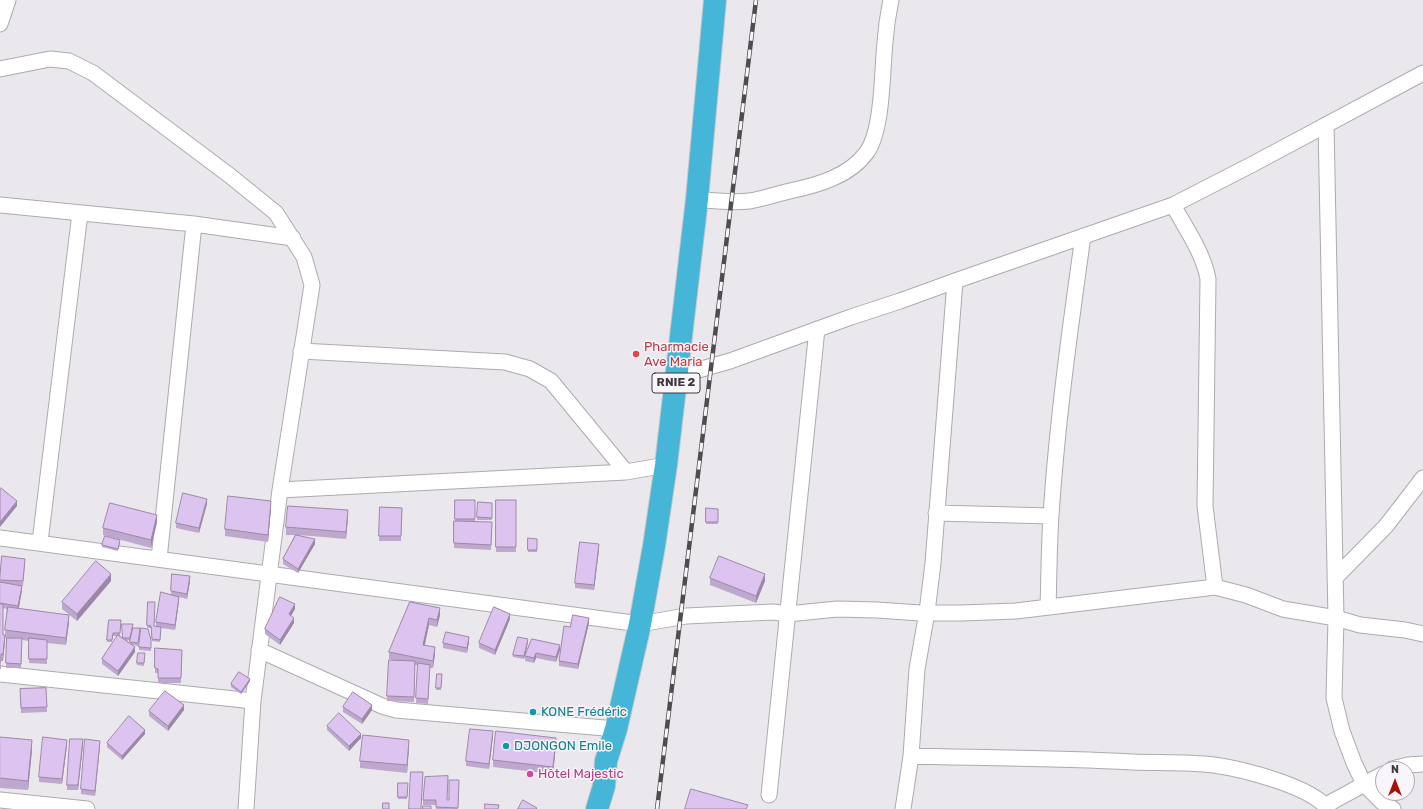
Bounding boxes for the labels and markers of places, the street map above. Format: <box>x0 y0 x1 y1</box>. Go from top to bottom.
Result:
place label: Pharmacie Ave Maria <box>644 339 709 370</box>
marker: Pharmacie Ave Maria <box>631 349 641 359</box>
place label: KONE Frédéric <box>541 704 627 720</box>
marker: KONE Frédéric <box>528 707 538 717</box>
place label: DJONGON Emile <box>514 738 612 754</box>
marker: DJONGON Emile <box>501 741 511 751</box>
place label: Hôtel Majestic <box>538 766 624 782</box>
marker: Hôtel Majestic <box>525 769 535 779</box>

